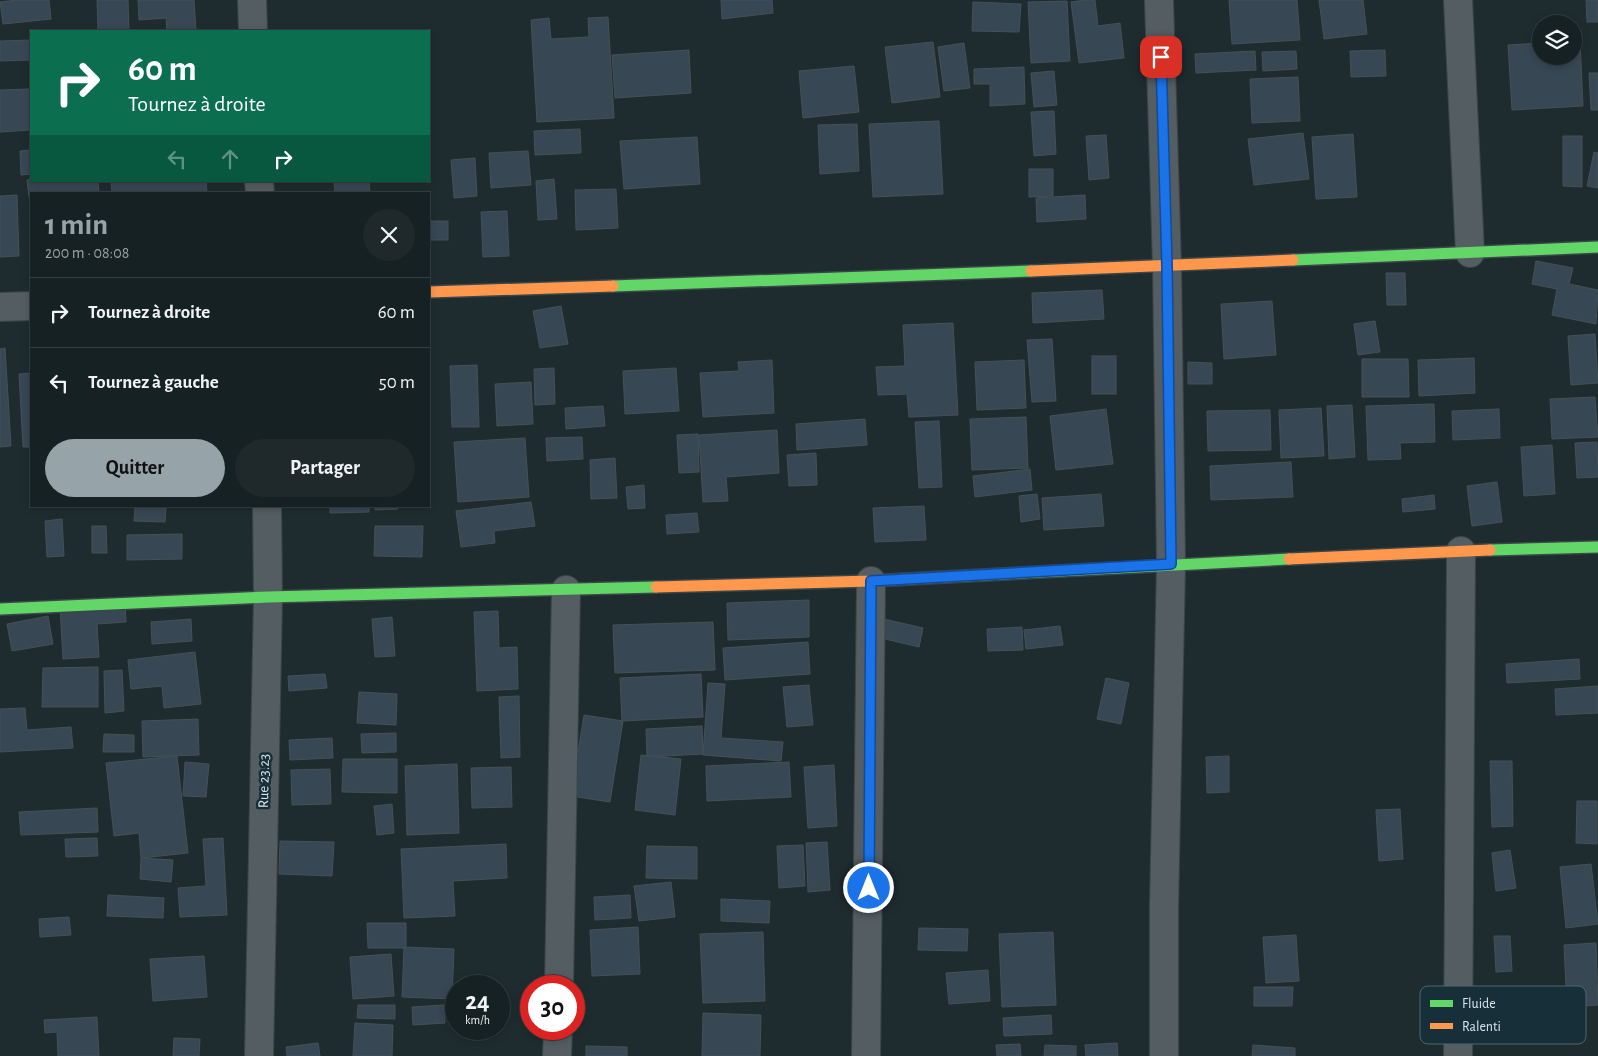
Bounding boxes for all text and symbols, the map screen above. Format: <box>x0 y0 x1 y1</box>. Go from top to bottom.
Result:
map controls <box>1532 15 1582 65</box>
button: layers <box>1532 15 1582 65</box>
pin <box>1140 36 1182 78</box>
icon: arrive <box>1147 43 1175 71</box>
icon: right <box>45 50 110 115</box>
text: 60 m <box>128 52 197 87</box>
text: Tournez à droite <box>128 93 266 115</box>
icon: left <box>163 145 191 173</box>
icon: ahead <box>216 145 244 173</box>
icon: right <box>269 145 297 173</box>
button: close <box>363 209 415 261</box>
text: 1 min <box>45 210 108 240</box>
text: 200 m · 08:08 <box>45 245 129 261</box>
icon: right <box>45 299 73 327</box>
text: Tournez à droite <box>88 303 210 322</box>
text: 60 m <box>378 303 415 322</box>
icon: left <box>45 369 73 397</box>
text: Tournez à gauche <box>88 373 219 392</box>
text: 50 m <box>379 373 415 392</box>
button: Quitter <box>45 439 225 497</box>
button: Partager <box>235 439 415 497</box>
street label: Rue 23.23 <box>256 754 272 808</box>
position arrow <box>842 861 894 913</box>
speed limit sign: 30 <box>520 975 585 1040</box>
legend <box>1420 986 1586 1044</box>
text: 24 <box>465 989 490 1014</box>
text: Fluide <box>1462 997 1496 1011</box>
text: km/h <box>465 1014 490 1026</box>
text: Ralenti <box>1462 1020 1501 1034</box>

